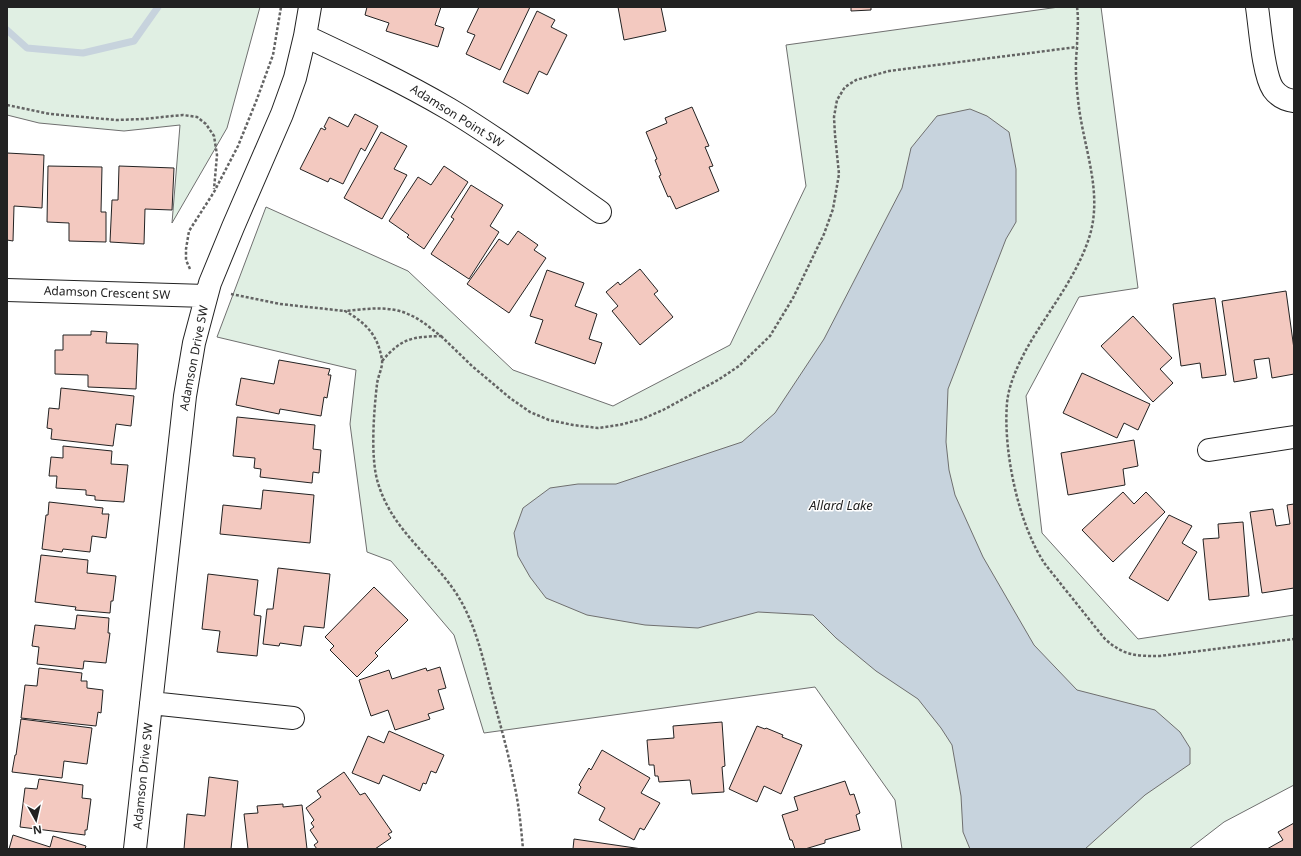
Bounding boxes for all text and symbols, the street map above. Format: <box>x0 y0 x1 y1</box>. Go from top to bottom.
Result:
street label: Adamson Point SW <box>407 80 507 151</box>
street label: Adamson Crescent SW <box>44 282 171 303</box>
street label: Adamson Drive SW <box>175 304 212 412</box>
water label: Allard Lake <box>808 496 873 514</box>
street label: Adamson Drive SW <box>128 722 157 830</box>
north arrow <box>16 800 56 840</box>
text: N <box>32 822 43 838</box>

